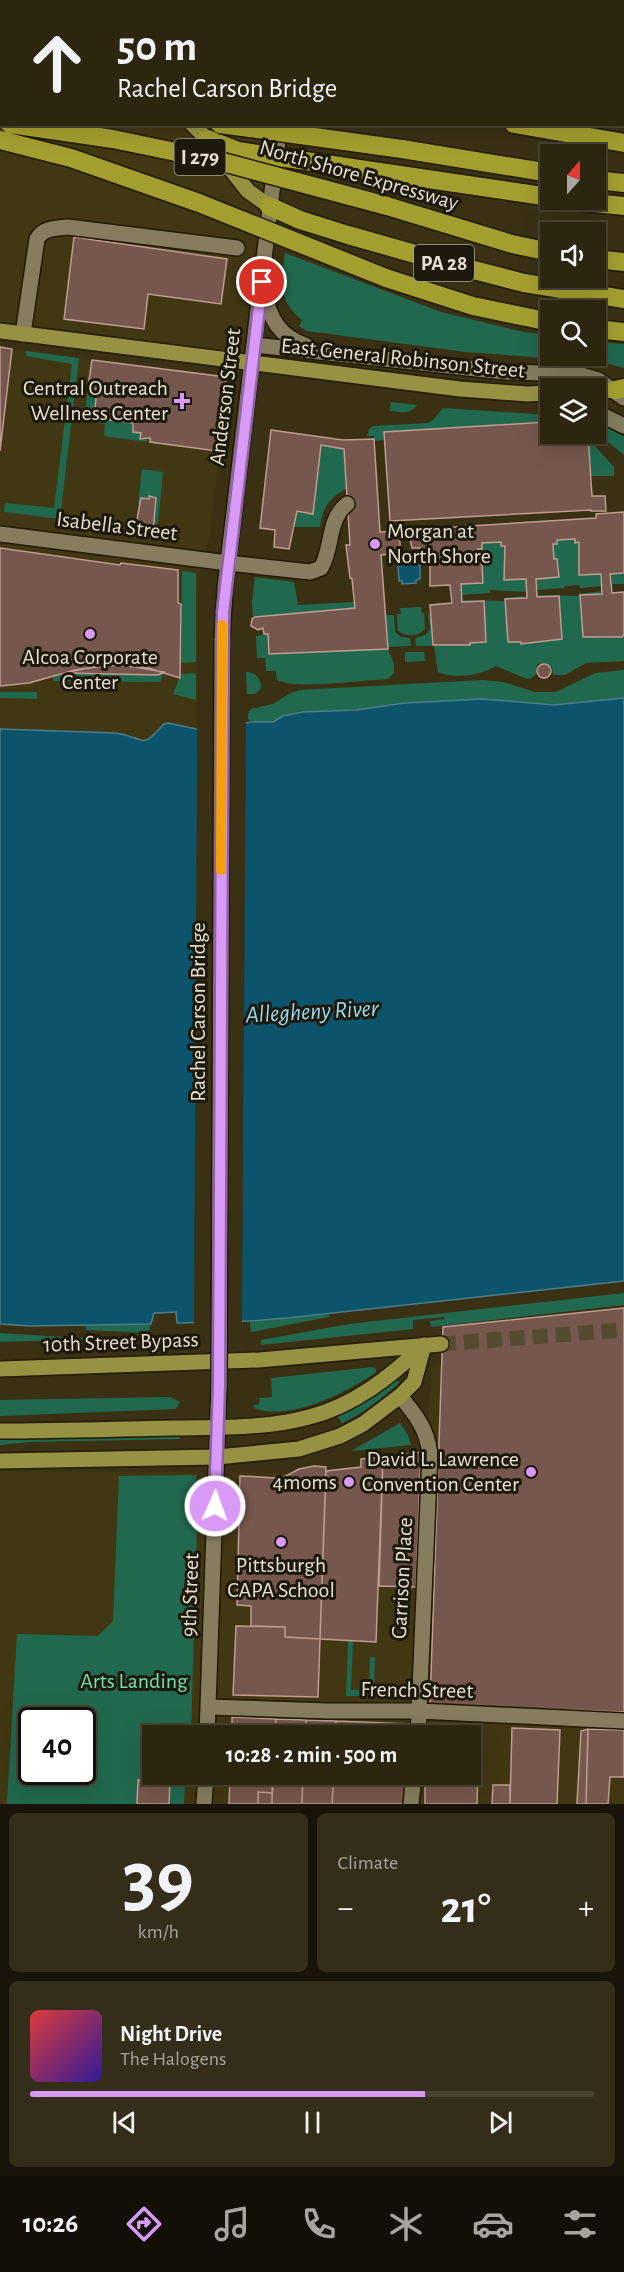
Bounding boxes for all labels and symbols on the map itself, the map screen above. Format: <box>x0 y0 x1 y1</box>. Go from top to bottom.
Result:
street label: North Shore Expressway <box>257 136 462 214</box>
road number: I 279 <box>174 139 226 175</box>
north arrow <box>540 144 606 210</box>
road number: PA 28 <box>414 245 474 281</box>
pin <box>236 256 287 307</box>
street label: Anderson Street <box>206 327 244 467</box>
street label: East General Robinson Street <box>280 334 526 382</box>
place label: Central Outreach Wellness Center <box>23 377 168 424</box>
marker: Central Outreach Wellness Center <box>173 392 191 410</box>
street label: Isabella Street <box>55 508 179 544</box>
place label: Morgan at North Shore <box>387 520 491 567</box>
marker: Morgan at North Shore <box>368 537 382 551</box>
marker: Alcoa Corporate Center <box>83 627 97 641</box>
place label: Alcoa Corporate Center <box>22 646 158 693</box>
street label: Rachel Carson Bridge <box>187 922 209 1102</box>
water label: Allegheny River <box>244 996 380 1028</box>
street label: 10th Street Bypass <box>43 1328 199 1356</box>
place label: David L. Lawrence Convention Center <box>362 1448 519 1495</box>
marker: David L. Lawrence Convention Center <box>524 1465 538 1479</box>
place label: 4moms <box>272 1471 337 1493</box>
position arrow <box>183 1474 247 1538</box>
marker: 4moms <box>342 1475 356 1489</box>
street label: Garrison Place <box>388 1517 416 1639</box>
marker: Pittsburgh CAPA School <box>274 1535 288 1549</box>
street label: 9th Street <box>178 1553 202 1637</box>
place label: Pittsburgh CAPA School <box>227 1554 335 1601</box>
park label: Arts Landing <box>80 1670 188 1692</box>
street label: French Street <box>360 1678 474 1702</box>
speed limit sign: 40 <box>18 1707 96 1785</box>

